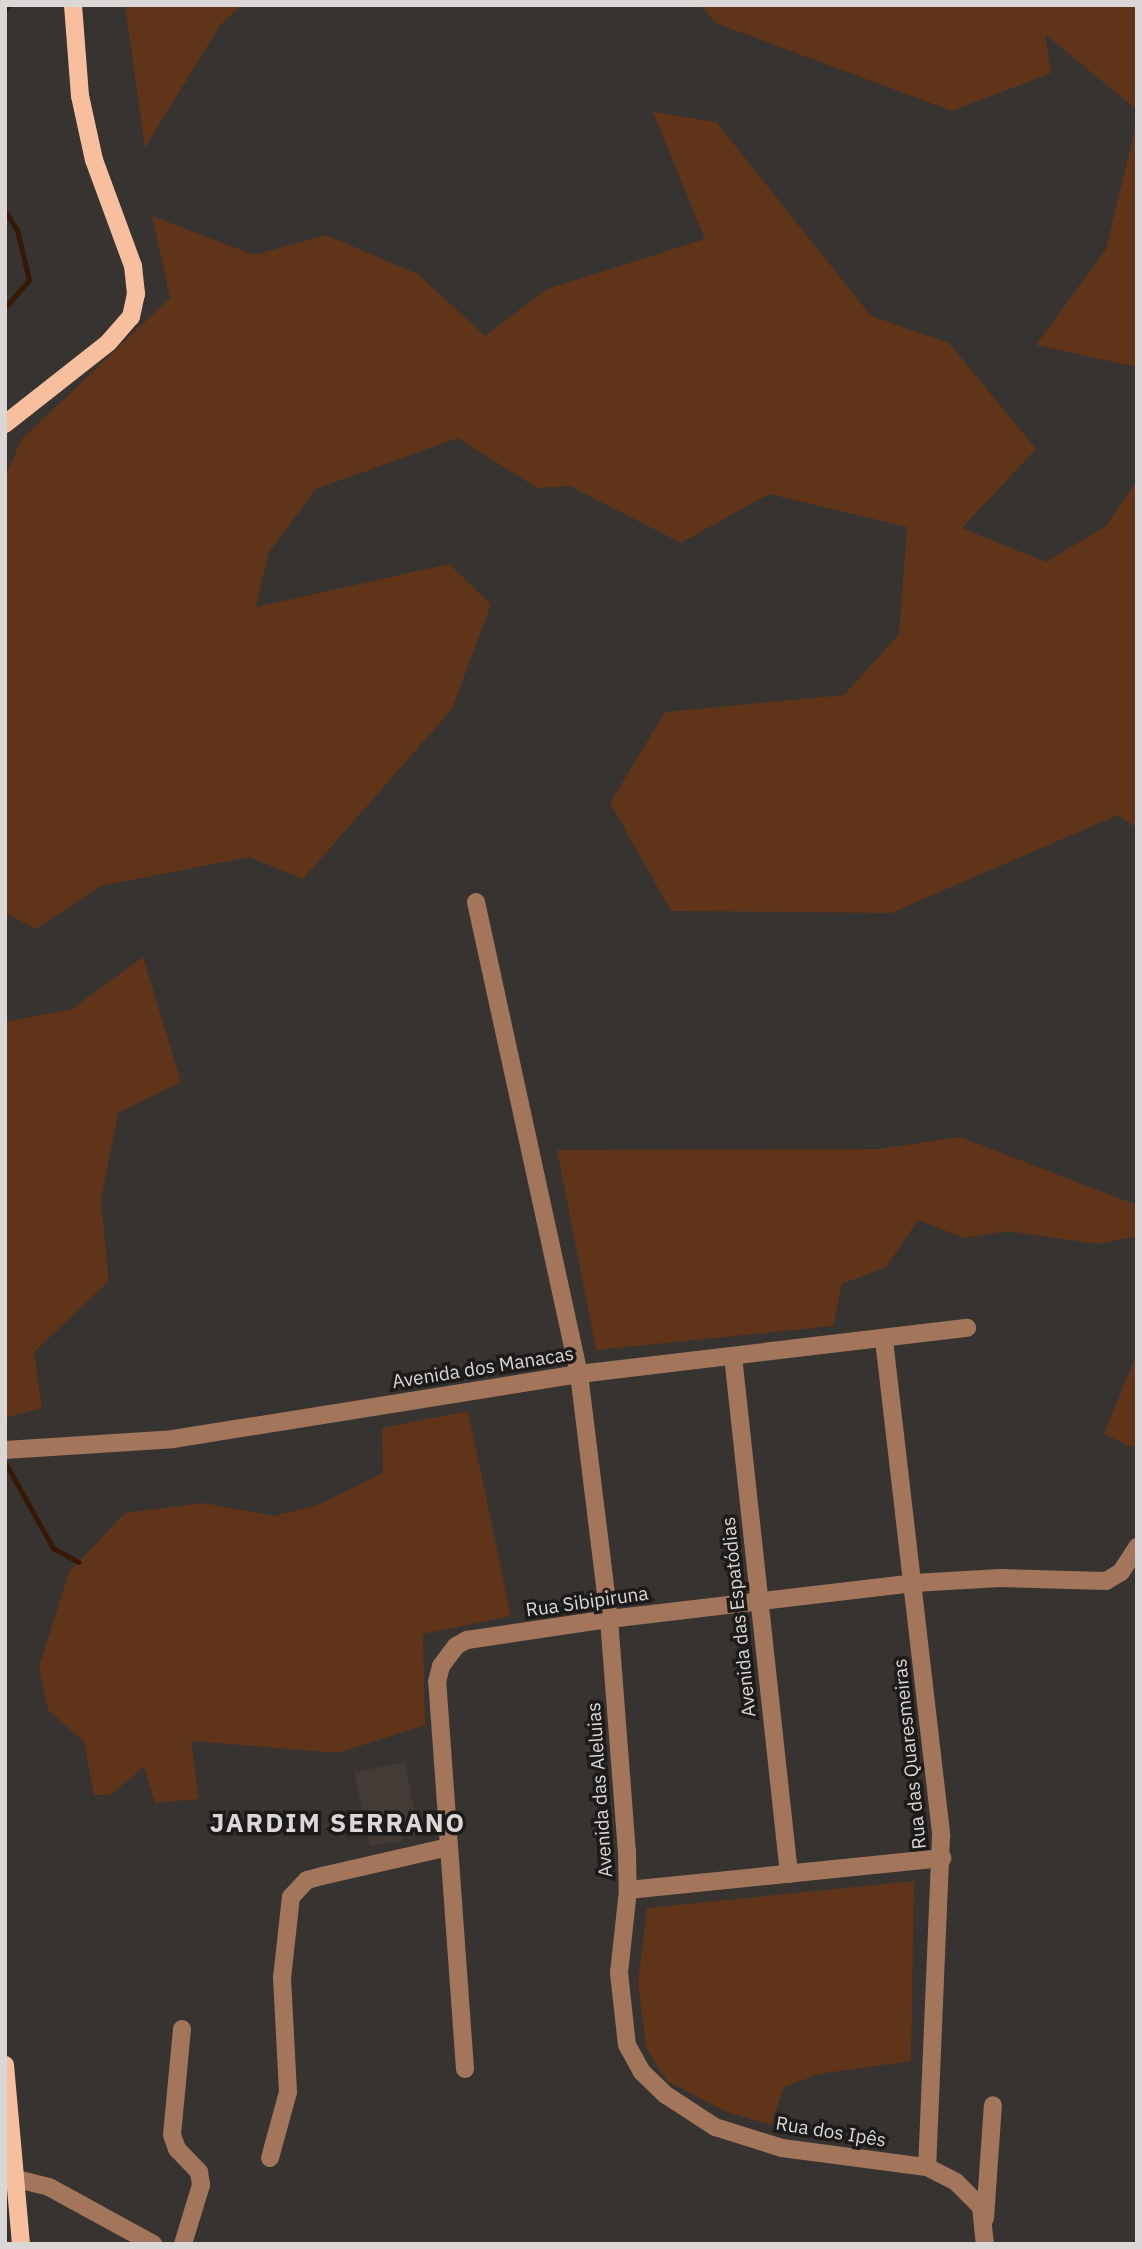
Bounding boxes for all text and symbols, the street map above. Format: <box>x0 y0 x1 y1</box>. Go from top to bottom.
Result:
street label: Avenida dos Manacas <box>391 1342 575 1394</box>
street label: Avenida das Espatódias <box>717 1516 761 1718</box>
street label: Rua Sibipiruna <box>524 1582 650 1622</box>
street label: Rua das Quaresmeiras <box>889 1658 931 1850</box>
street label: Avenida das Aleluias <box>583 1702 617 1878</box>
district label: JARDIM SERRANO <box>212 1807 464 1839</box>
street label: Rua dos Ipês <box>774 2112 888 2152</box>

